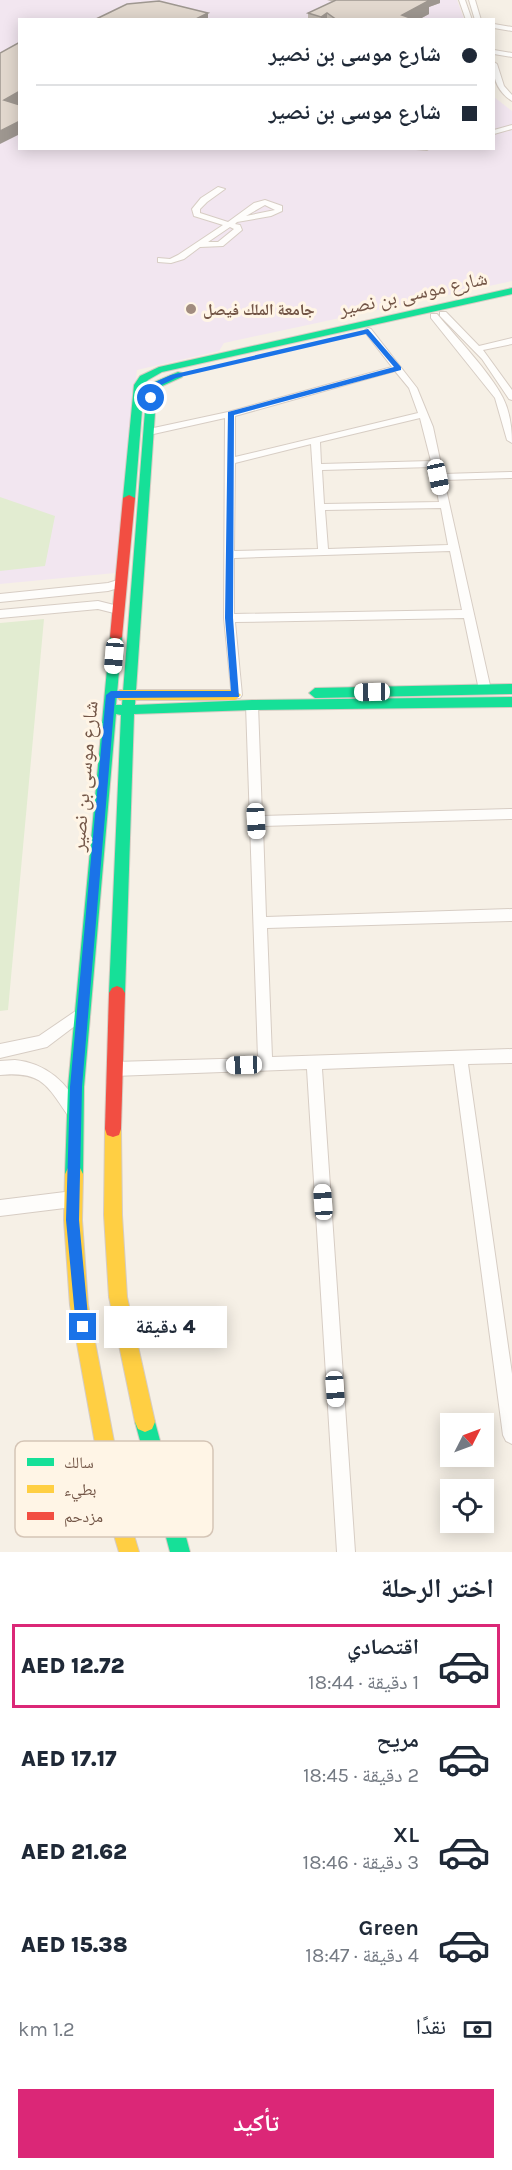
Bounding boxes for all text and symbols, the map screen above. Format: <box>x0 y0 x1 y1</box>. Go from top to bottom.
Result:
text: شارع موسى بن نصير <box>269 41 441 67</box>
text: شارع موسى بن نصير <box>269 99 441 125</box>
street label: شارع موسى بن نصير <box>336 267 490 322</box>
place label: جامعة الملك فيصل <box>203 300 315 319</box>
marker: جامعة الملك فيصل <box>184 302 198 316</box>
route start <box>137 384 164 411</box>
car <box>425 458 451 496</box>
car <box>103 637 125 675</box>
car <box>354 683 390 701</box>
street label: شارع موسى بن نصير <box>66 700 104 853</box>
car <box>246 803 266 839</box>
car <box>226 1055 262 1075</box>
car <box>313 1183 333 1221</box>
callout: 4 دقيقة <box>104 1306 227 1348</box>
route end <box>69 1313 96 1340</box>
text: 4 دقيقة <box>135 1315 196 1338</box>
car <box>325 1370 345 1408</box>
north arrow <box>440 1413 494 1467</box>
map controls <box>440 1413 494 1533</box>
legend <box>15 1441 213 1537</box>
text: سالك <box>64 1453 94 1472</box>
button: locate <box>440 1479 494 1533</box>
text: بطيء <box>64 1480 96 1502</box>
text: مزدحم <box>64 1507 103 1527</box>
text: اختر الرحلة <box>381 1572 494 1604</box>
text: اقتصادي <box>347 1634 419 1660</box>
icon: car <box>437 1639 491 1693</box>
text: AED 12.72 <box>21 1653 124 1679</box>
text: 1 دقيقة · 18:44 <box>308 1671 419 1694</box>
text: مريح <box>376 1727 419 1753</box>
icon: car <box>437 1732 491 1786</box>
text: AED 17.17 <box>21 1746 117 1772</box>
text: 2 دقيقة · 18:45 <box>303 1764 419 1787</box>
text: XL <box>393 1822 419 1848</box>
icon: car <box>437 1825 491 1879</box>
text: AED 21.62 <box>21 1839 127 1865</box>
text: 3 دقيقة · 18:46 <box>303 1851 419 1874</box>
text: Green <box>358 1915 419 1941</box>
icon: car <box>437 1918 491 1972</box>
text: AED 15.38 <box>21 1932 128 1958</box>
text: 4 دقيقة · 18:47 <box>305 1944 419 1967</box>
icon: cash <box>461 2013 494 2046</box>
text: نقدًا <box>416 2014 446 2040</box>
text: 1.2 km <box>18 2018 75 2041</box>
button: تأكيد <box>18 2089 494 2158</box>

